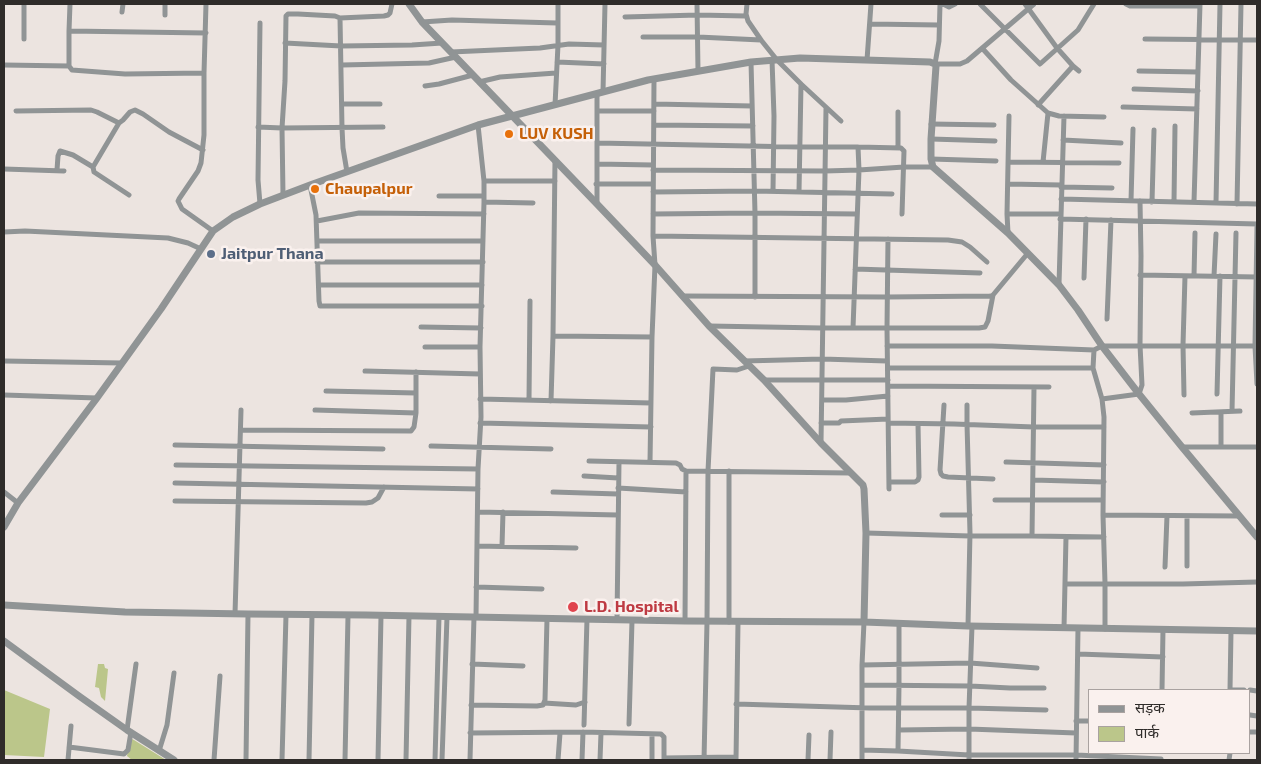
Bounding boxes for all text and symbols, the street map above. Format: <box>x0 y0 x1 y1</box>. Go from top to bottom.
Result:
place label: LUV KUSH <box>519 124 594 144</box>
marker: LUV KUSH <box>503 128 515 140</box>
place label: Chaupalpur <box>325 179 413 199</box>
marker: Chaupalpur <box>309 183 321 195</box>
place label: Jaitpur Thana <box>221 244 324 264</box>
marker: Jaitpur Thana <box>205 248 217 260</box>
place label: L.D. Hospital <box>584 597 679 617</box>
marker: L.D. Hospital <box>566 600 580 614</box>
legend <box>1088 689 1251 754</box>
text: सड़क <box>1135 698 1165 716</box>
text: पार्क <box>1135 723 1159 741</box>

